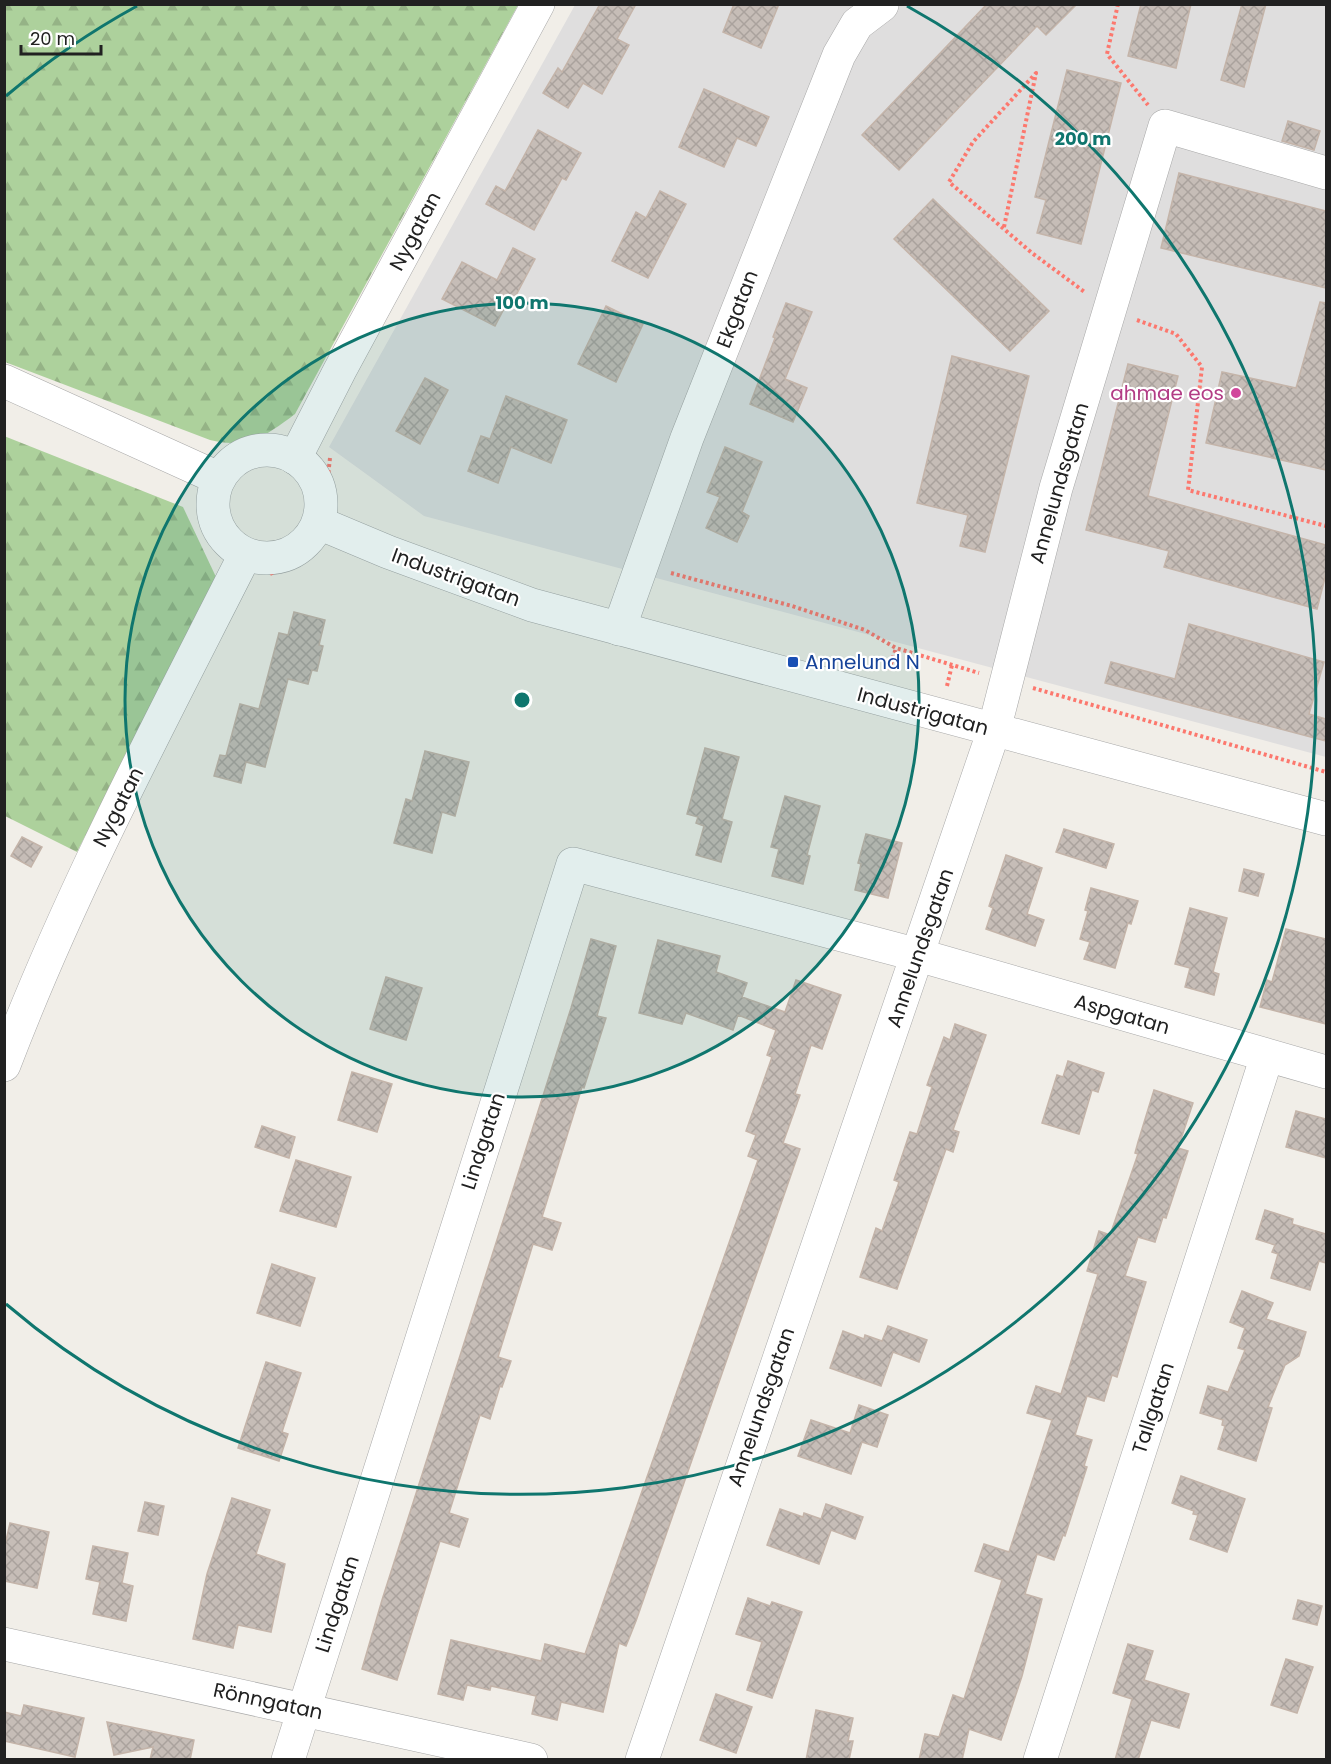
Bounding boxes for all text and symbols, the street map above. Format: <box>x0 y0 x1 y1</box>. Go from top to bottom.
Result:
scale bar <box>21 18 100 56</box>
text: 20 m <box>30 26 75 51</box>
text: 200 m <box>1055 126 1111 151</box>
street label: Nygatan <box>382 186 448 276</box>
street label: Ekgatan <box>709 266 765 352</box>
text: 100 m <box>495 290 549 315</box>
place label: ahmae eos <box>1110 379 1224 407</box>
marker: ahmae eos <box>1229 386 1243 400</box>
street label: Annelundsgatan <box>1023 399 1095 567</box>
street label: Industrigatan <box>388 541 524 613</box>
place label: Annelund N <box>805 648 920 676</box>
marker: Annelund N <box>786 655 800 669</box>
street label: Industrigatan <box>854 680 992 742</box>
centre of rings <box>512 690 532 710</box>
street label: Nygatan <box>86 762 150 852</box>
street label: Annelundsgatan <box>880 865 960 1031</box>
street label: Aspgatan <box>1071 987 1173 1041</box>
street label: Lindgatan <box>454 1089 512 1193</box>
street label: Annelundsgatan <box>721 1324 801 1490</box>
street label: Tallgatan <box>1125 1359 1181 1457</box>
street label: Lindgatan <box>308 1552 366 1656</box>
street label: Rönngatan <box>211 1676 325 1726</box>

